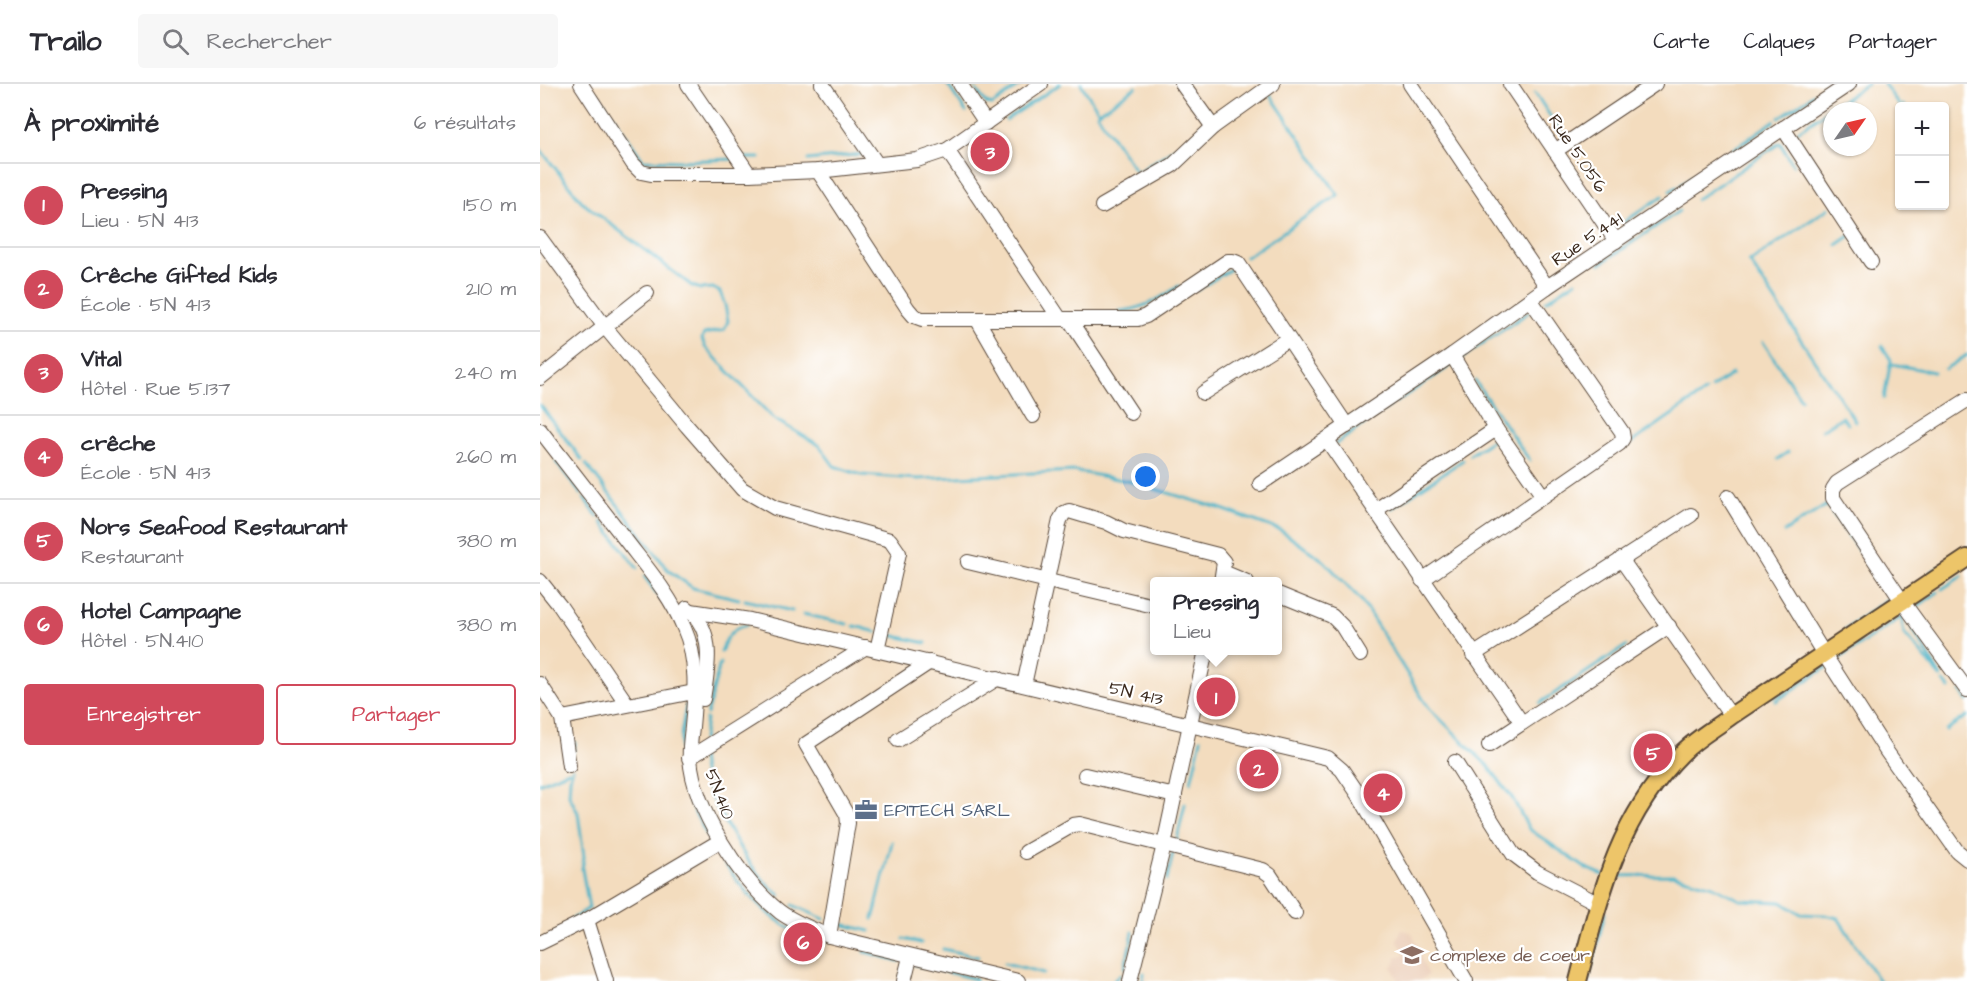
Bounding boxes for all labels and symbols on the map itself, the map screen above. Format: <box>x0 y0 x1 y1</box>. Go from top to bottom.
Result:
north arrow <box>1823 102 1877 156</box>
street label: Rue 5.056 <box>1542 109 1613 197</box>
pin: 3 <box>970 130 1010 174</box>
street label: Rue 5.441 <box>1547 206 1628 272</box>
your location <box>1131 462 1160 491</box>
pin: 1 <box>1196 674 1236 720</box>
street label: 5N 413 <box>1106 675 1165 712</box>
pin: 5 <box>1634 730 1672 776</box>
pin: 2 <box>1240 746 1278 792</box>
street label: 5N.410 <box>698 765 741 823</box>
pin: 4 <box>1364 770 1402 816</box>
office icon: EPITECH SARL <box>853 797 879 823</box>
place label: EPITECH SARL <box>884 798 1011 823</box>
pin: 6 <box>784 920 822 964</box>
school or university icon: complexe de coeur <box>1399 942 1425 968</box>
place label: complexe de coeur <box>1430 943 1590 968</box>

